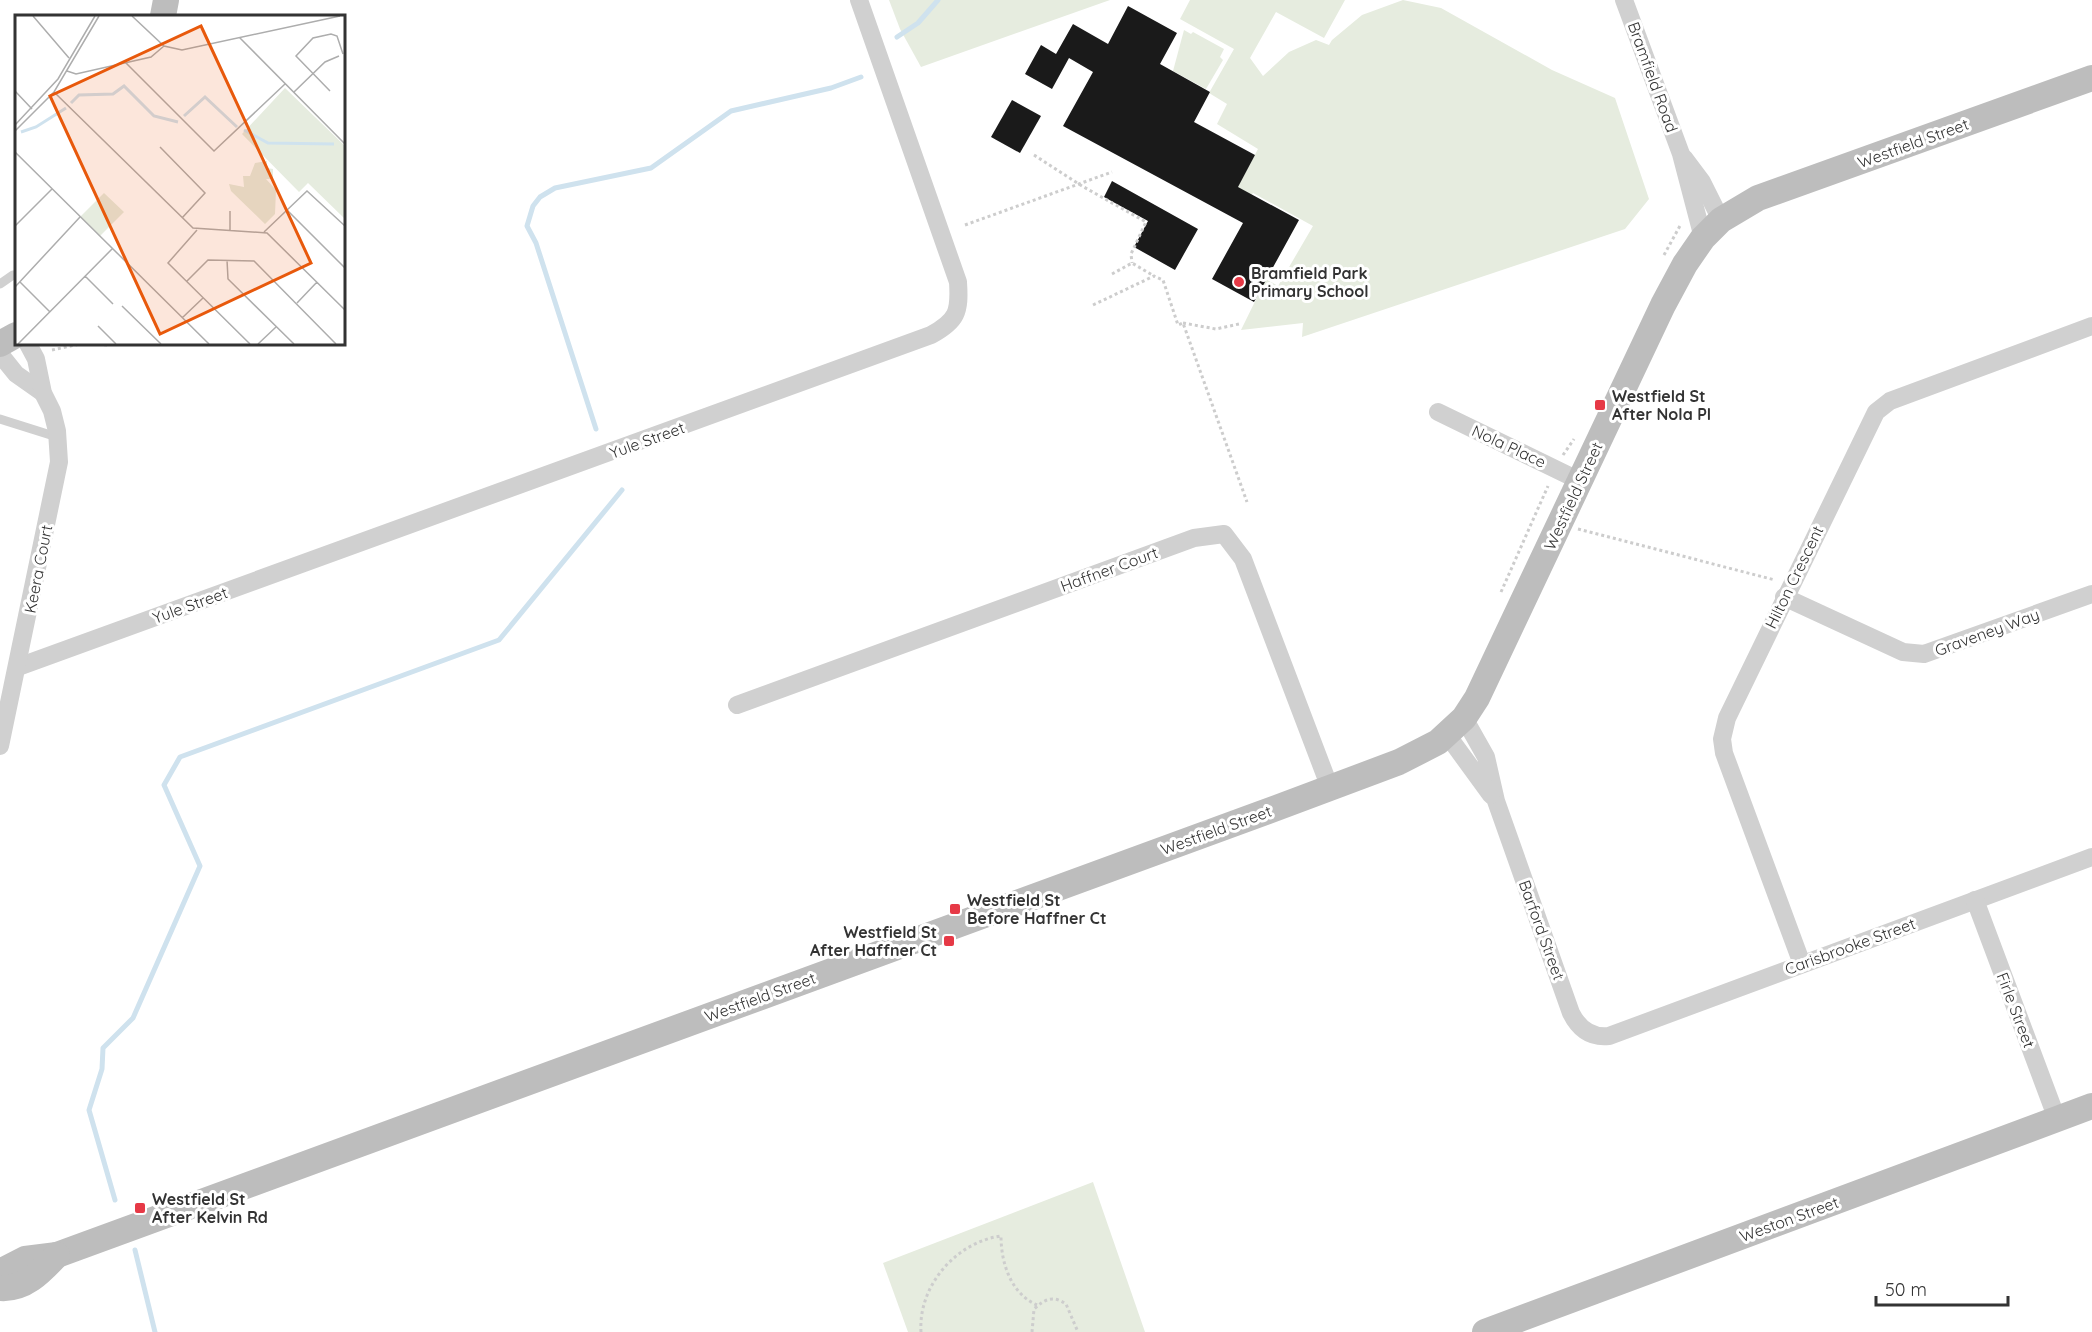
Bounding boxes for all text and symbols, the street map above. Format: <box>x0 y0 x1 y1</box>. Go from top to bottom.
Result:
inset map <box>15 15 345 345</box>
street label: Bramfield Road <box>1624 19 1682 135</box>
street label: Westfield Street <box>1855 114 1971 172</box>
place label: Bramfield Park Primary School <box>1251 263 1369 301</box>
marker: Bramfield Park Primary School <box>1232 275 1246 289</box>
place label: Westfield St After Nola Pl <box>1612 386 1711 424</box>
marker: Westfield St After Nola Pl <box>1593 398 1607 412</box>
street label: Yule Street <box>607 417 687 463</box>
street label: Nola Place <box>1469 420 1549 472</box>
street label: Westfield Street <box>1539 439 1607 553</box>
street label: Hilton Crescent <box>1760 522 1828 632</box>
street label: Keera Court <box>20 523 56 615</box>
street label: Haffner Court <box>1057 542 1161 596</box>
street label: Yule Street <box>150 582 230 628</box>
street label: Graveney Way <box>1932 604 2042 660</box>
street label: Westfield Street <box>1158 801 1274 859</box>
street label: Barford Street <box>1515 877 1569 983</box>
place label: Westfield St Before Haffner Ct <box>967 890 1106 928</box>
marker: Westfield St Before Haffner Ct <box>948 902 962 916</box>
street label: Carisbrooke Street <box>1782 913 1918 979</box>
place label: Westfield St After Haffner Ct <box>810 922 937 960</box>
marker: Westfield St After Haffner Ct <box>942 934 956 948</box>
street label: Westfield Street <box>702 968 818 1026</box>
street label: Firle Street <box>1992 969 2040 1051</box>
place label: Westfield St After Kelvin Rd <box>152 1189 268 1227</box>
street label: Weston Street <box>1737 1192 1841 1246</box>
marker: Westfield St After Kelvin Rd <box>133 1201 147 1215</box>
scale bar <box>1876 1269 2008 1307</box>
text: 50 m <box>1885 1278 1927 1301</box>

